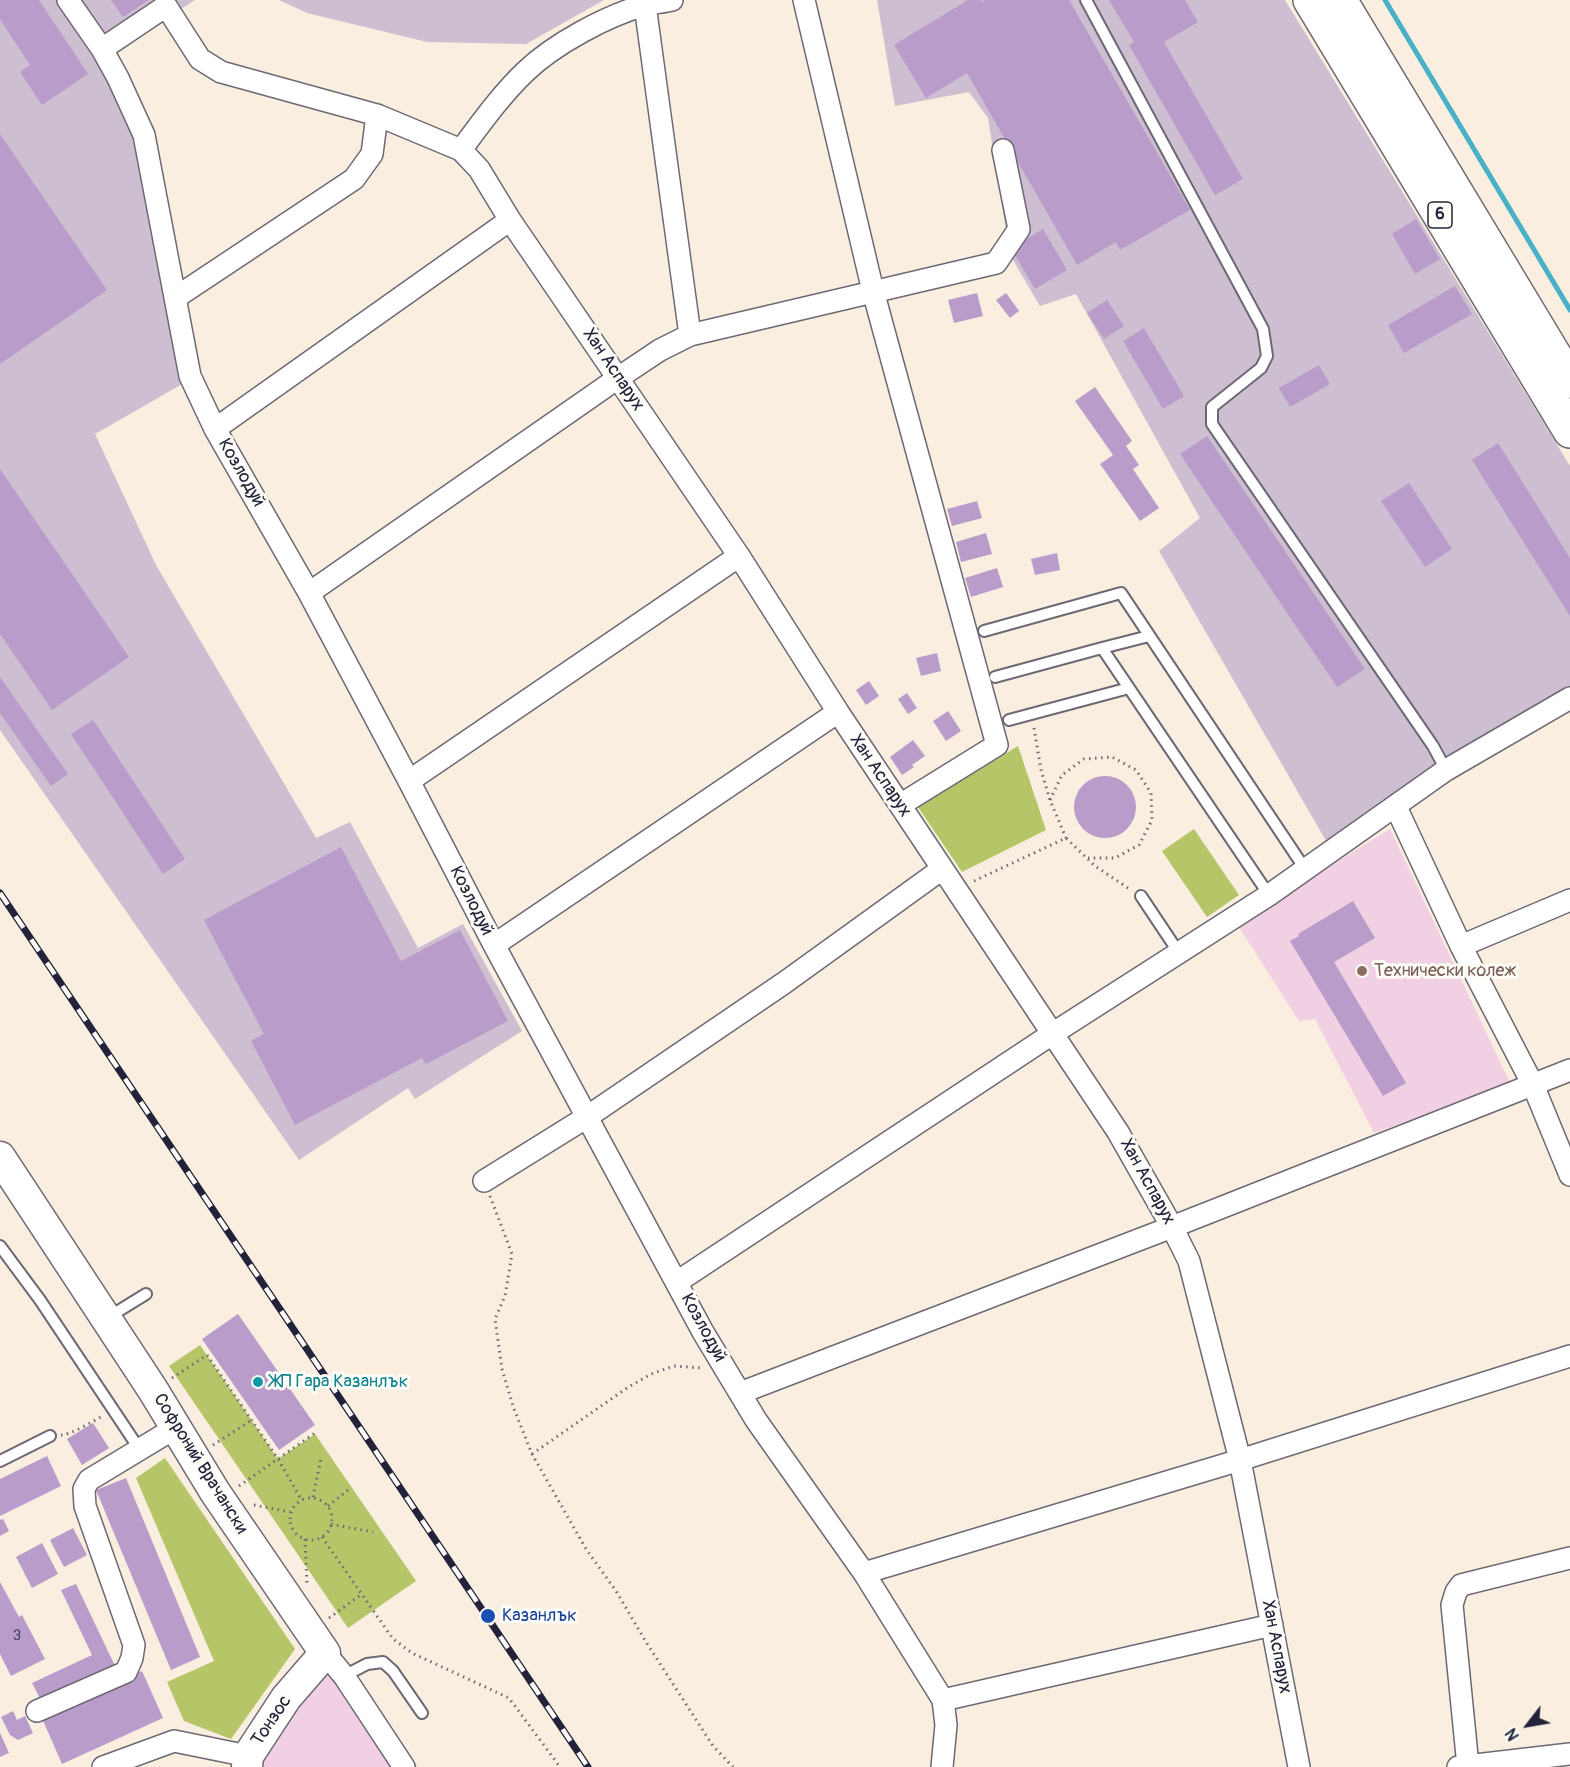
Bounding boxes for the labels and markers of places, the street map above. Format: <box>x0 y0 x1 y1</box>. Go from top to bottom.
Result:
place label: Технически колеж <box>1374 960 1516 982</box>
marker: Технически колеж <box>1355 964 1369 978</box>
place label: ЖП Гара Казанлък <box>270 1371 408 1393</box>
marker: ЖП Гара Казанлък <box>251 1375 265 1389</box>
place label: Казанлък <box>502 1605 577 1627</box>
marker: Казанлък <box>479 1607 497 1625</box>

